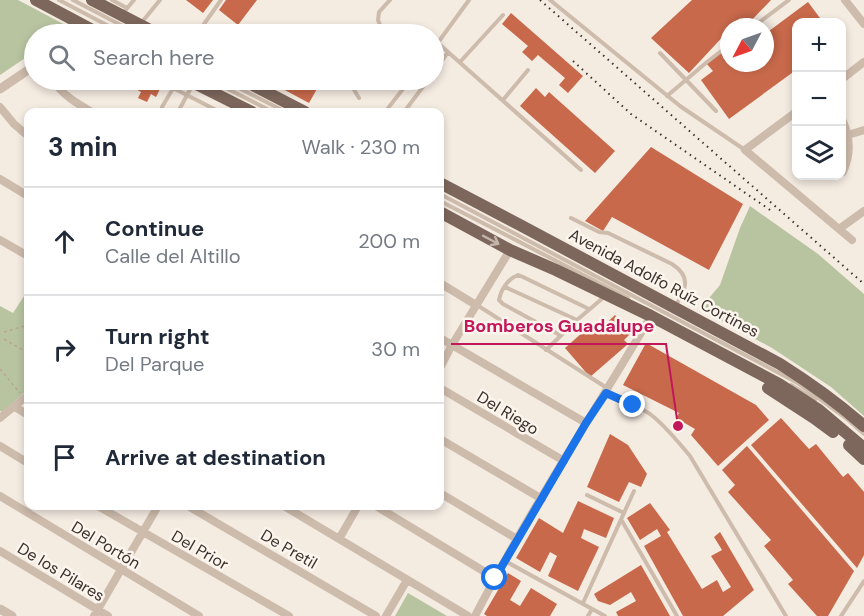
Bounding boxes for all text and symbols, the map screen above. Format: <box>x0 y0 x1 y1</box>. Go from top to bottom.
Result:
north arrow <box>720 18 774 72</box>
map controls <box>792 18 846 180</box>
button: + <box>792 18 846 72</box>
search box <box>24 24 444 90</box>
icon: search <box>45 41 78 74</box>
text: Search here <box>93 43 214 72</box>
button: − <box>792 72 846 126</box>
button: layers <box>792 126 846 180</box>
text: 3 min <box>48 130 117 164</box>
text: Walk · 230 m <box>301 134 420 160</box>
text: Continue <box>105 214 204 243</box>
street label: Avenida Adolfo Ruíz Cortines <box>565 224 763 342</box>
icon: ahead <box>48 225 81 258</box>
text: 200 m <box>358 228 420 254</box>
one-way arrow <box>482 234 499 246</box>
text: Calle del Altillo <box>105 243 241 269</box>
callout: Bomberos Guadalupe <box>451 308 666 344</box>
text: Bomberos Guadalupe <box>464 314 654 338</box>
text: Turn right <box>105 322 210 351</box>
icon: right <box>48 333 81 366</box>
text: 30 m <box>371 336 420 362</box>
text: Del Parque <box>105 351 204 377</box>
street label: Del Riego <box>473 386 543 440</box>
route end <box>619 391 645 417</box>
icon: arrive <box>48 441 81 474</box>
text: Arrive at destination <box>105 443 326 472</box>
street label: Del Portón <box>68 516 144 574</box>
street label: De Pretil <box>257 524 321 574</box>
street label: Del Prior <box>168 525 232 575</box>
street label: De los Pilares <box>14 538 108 606</box>
route start <box>481 564 507 590</box>

